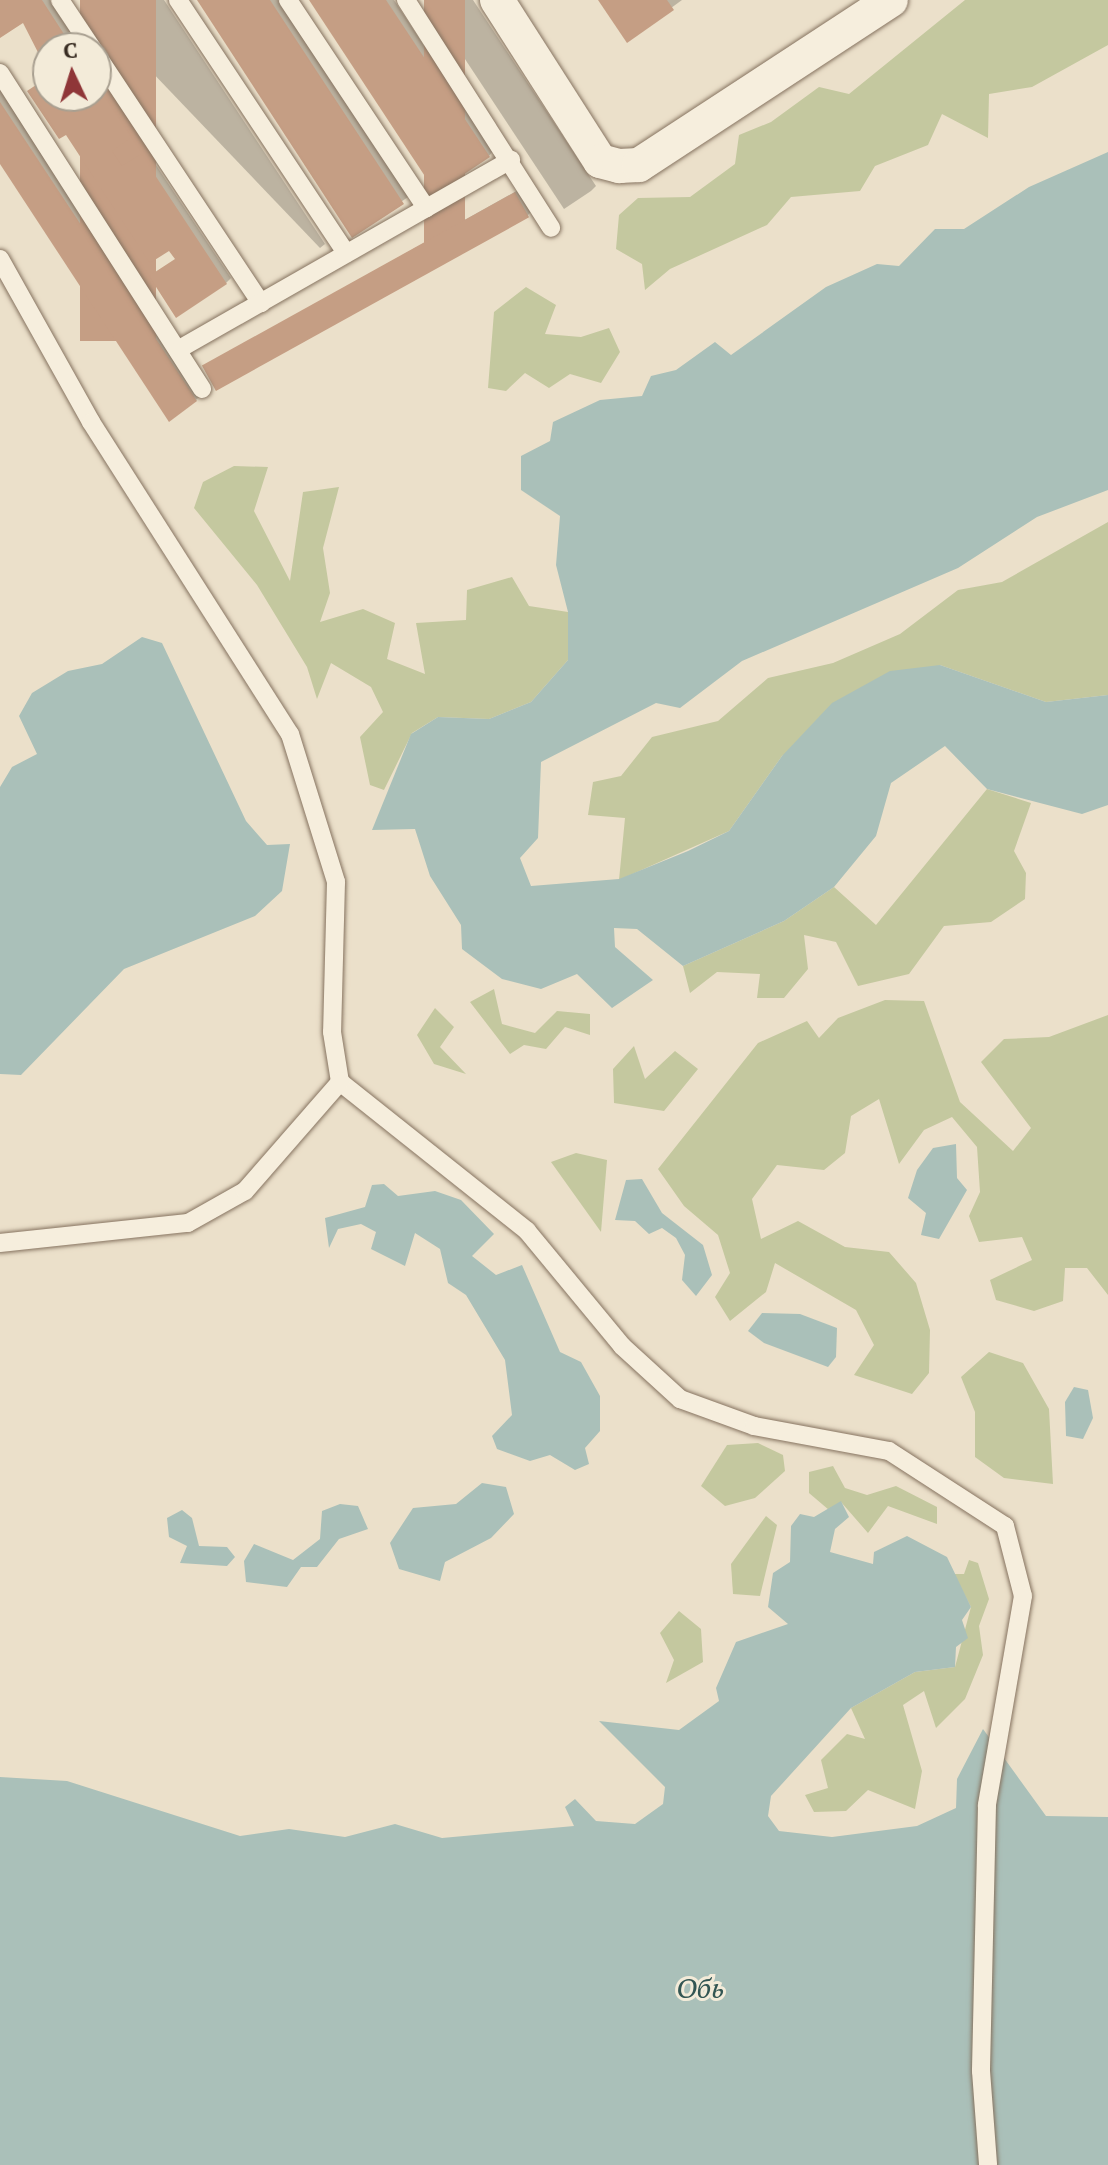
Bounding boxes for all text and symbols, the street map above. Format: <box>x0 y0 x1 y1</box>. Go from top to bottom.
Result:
north arrow <box>32 32 112 112</box>
text: С <box>62 35 79 65</box>
water label: Обь <box>676 1971 724 2005</box>

